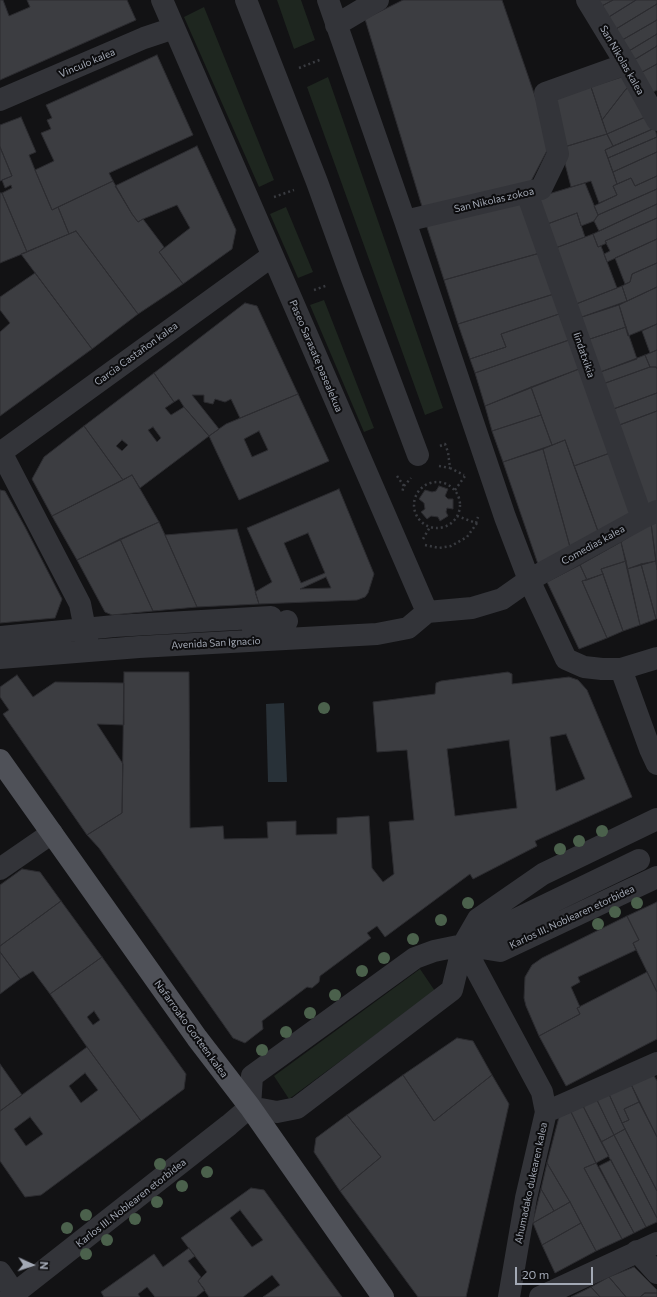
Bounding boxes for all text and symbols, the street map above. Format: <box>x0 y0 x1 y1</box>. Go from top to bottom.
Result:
street label: San Nikolas kalea <box>597 23 647 97</box>
street label: Vinculo kalea <box>57 46 117 80</box>
street label: San Nikolas zokoa <box>453 185 535 215</box>
street label: Paseo Sarasate pasealekua <box>287 298 345 414</box>
street label: Garcia Castañon kalea <box>92 320 180 388</box>
street label: Iindatxikia <box>571 331 597 379</box>
street label: Comedias kalea <box>559 523 627 567</box>
street label: Avenida San Ignacio <box>171 635 261 651</box>
street label: Karlos III. Noblearen etorbidea <box>508 883 636 951</box>
street label: Nafarroako Gorteen kalea <box>152 978 230 1080</box>
street label: Ahumadako dukearen kalea <box>512 1121 550 1245</box>
street label: Karlos III. Noblearen etorbidea <box>73 1156 189 1250</box>
north arrow <box>12 1245 52 1285</box>
scale bar <box>517 1259 595 1285</box>
text: N <box>38 1261 51 1270</box>
text: 20 m <box>522 1267 549 1281</box>

